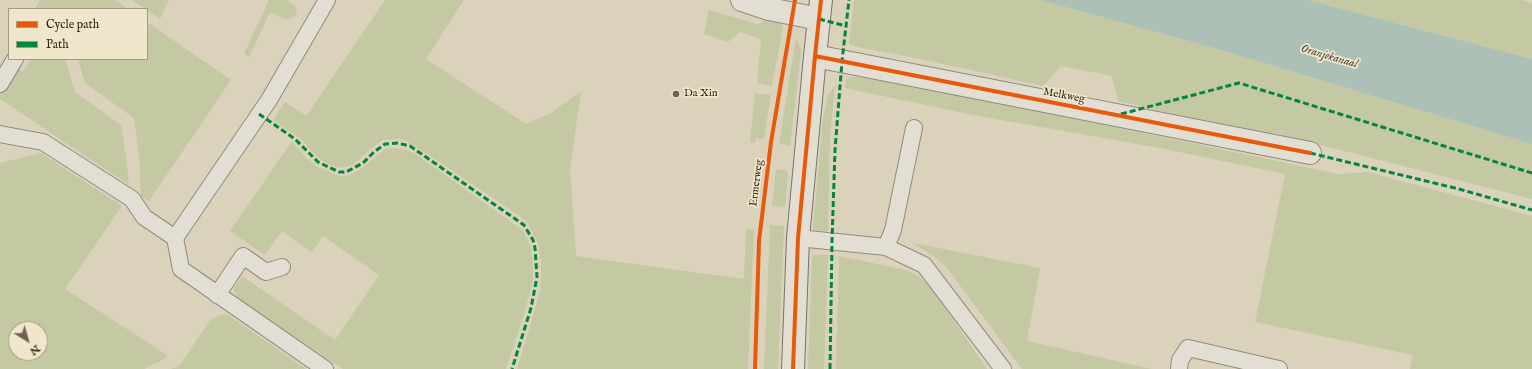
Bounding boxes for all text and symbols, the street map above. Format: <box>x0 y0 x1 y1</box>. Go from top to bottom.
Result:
legend <box>8 8 148 60</box>
text: Cycle path <box>46 17 99 32</box>
text: Path <box>46 37 69 52</box>
water label: Oranjekanaal <box>1299 42 1359 72</box>
street label: Melkweg <box>1042 85 1086 107</box>
place label: Da Xin <box>684 87 718 101</box>
marker: Da Xin <box>671 89 681 99</box>
street label: Ermerweg <box>748 159 766 207</box>
north arrow <box>8 321 48 361</box>
text: N <box>27 341 43 358</box>

